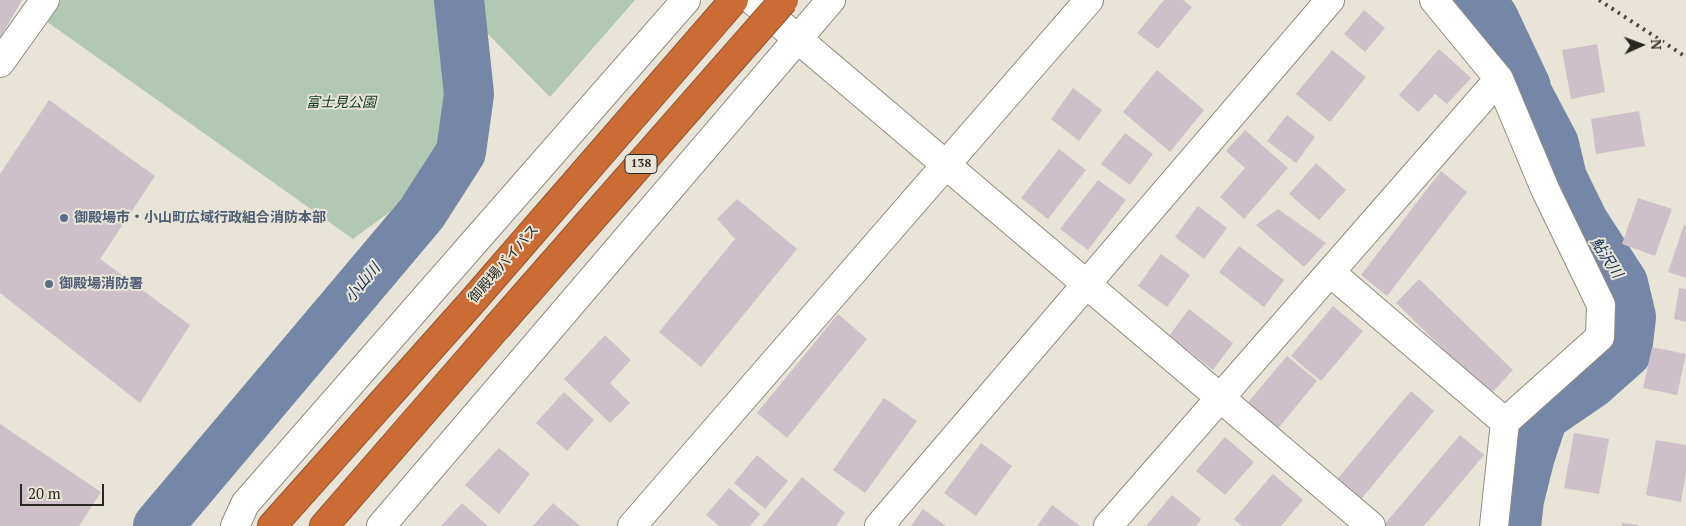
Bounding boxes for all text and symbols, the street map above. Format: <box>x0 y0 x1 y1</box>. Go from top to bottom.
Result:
north arrow <box>1616 20 1666 70</box>
text: N <box>1647 39 1666 50</box>
park label: 富士見公園 <box>306 95 376 111</box>
road number: 138 <box>625 154 657 173</box>
place label: 御殿場市・小山町広域行政組合消防本部 <box>74 210 326 226</box>
marker: 御殿場市・小山町広域行政組合消防本部 <box>58 212 70 224</box>
street label: 御殿場バイパス <box>466 222 542 306</box>
water label: 鮎沢川 <box>1586 234 1626 282</box>
water label: 小山川 <box>342 260 384 306</box>
place label: 御殿場消防署 <box>59 276 143 292</box>
marker: 御殿場消防署 <box>43 278 55 290</box>
scale bar <box>22 474 106 506</box>
text: 20 m <box>28 483 61 503</box>

